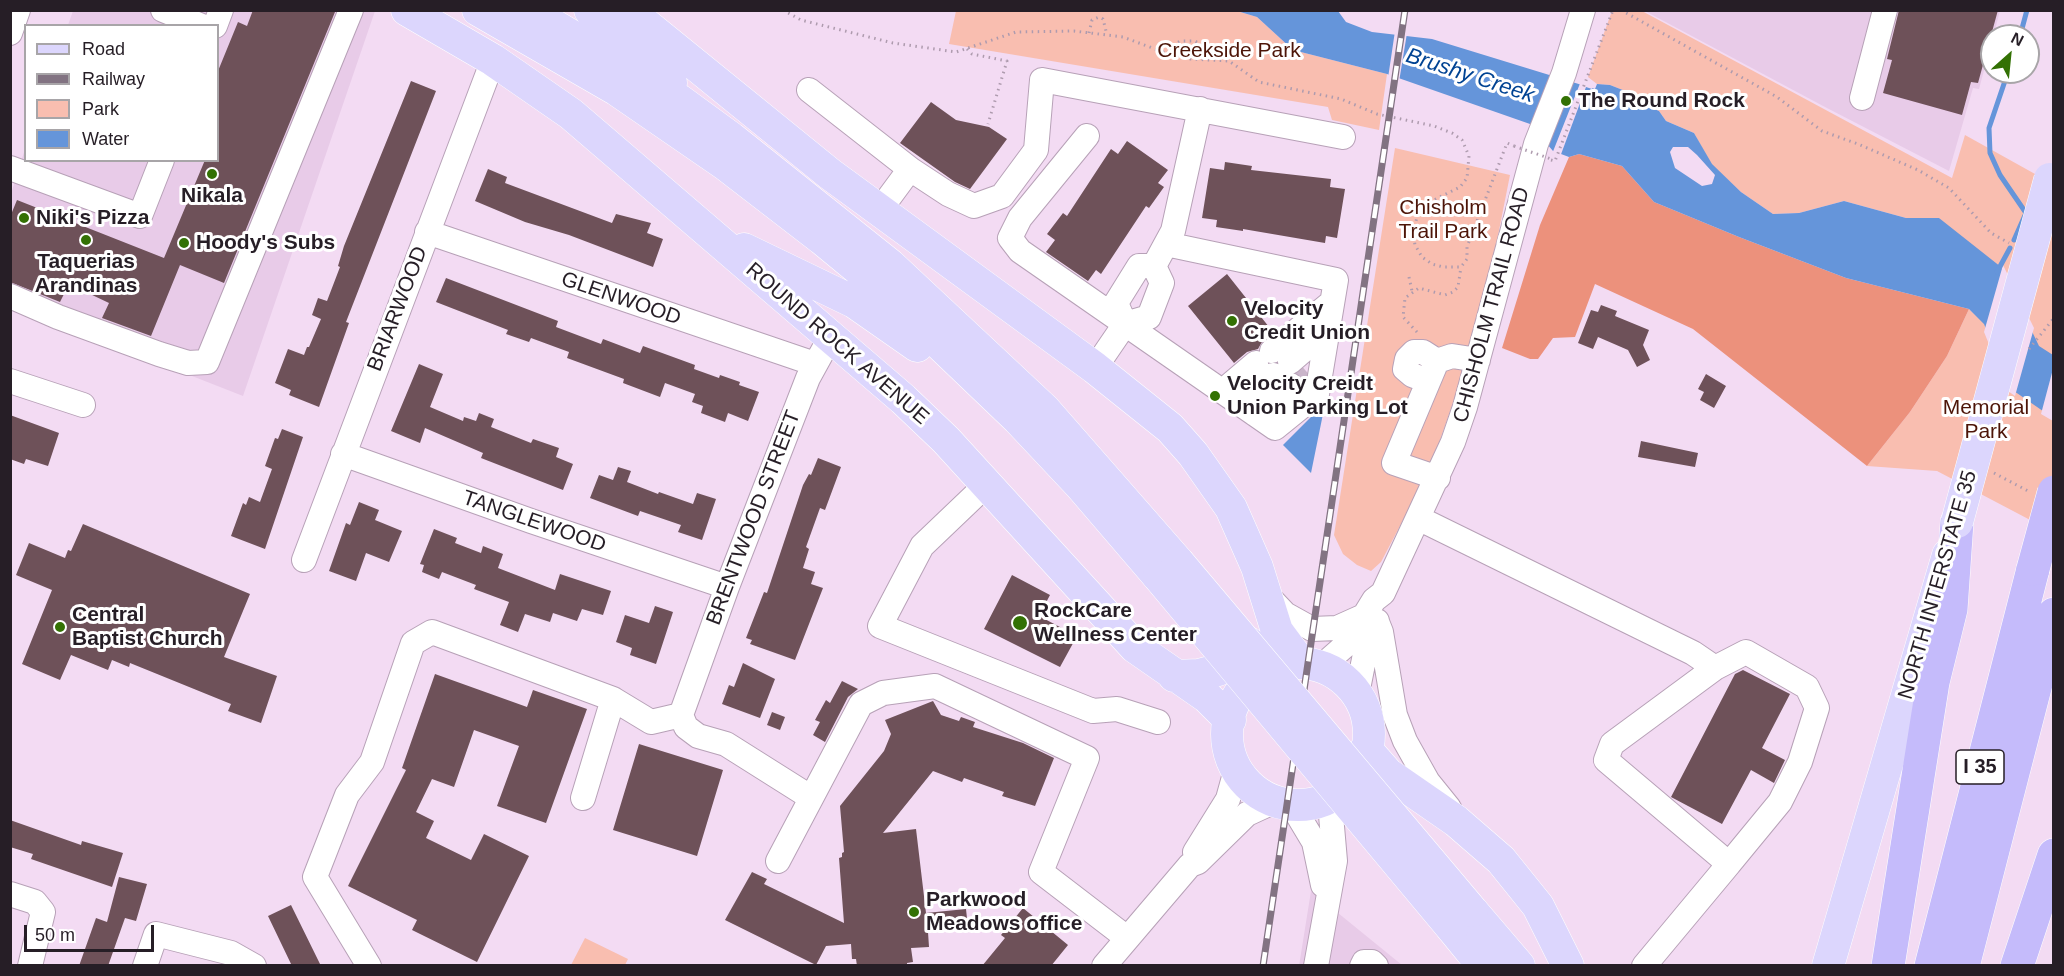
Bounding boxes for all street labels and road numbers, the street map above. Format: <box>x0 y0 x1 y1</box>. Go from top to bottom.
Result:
street label: CHISHOLM TRAIL ROAD <box>1448 185 1536 425</box>
street label: BRIARWOOD <box>363 243 433 375</box>
street label: ROUND ROCK AVENUE <box>740 258 934 430</box>
street label: GLENWOOD <box>558 267 684 331</box>
street label: BRENTWOOD STREET <box>701 407 807 629</box>
street label: NORTH INTERSTATE 35 <box>1893 468 1983 702</box>
street label: TANGLEWOOD <box>459 486 609 558</box>
road number: I 35 <box>1956 750 2004 784</box>

